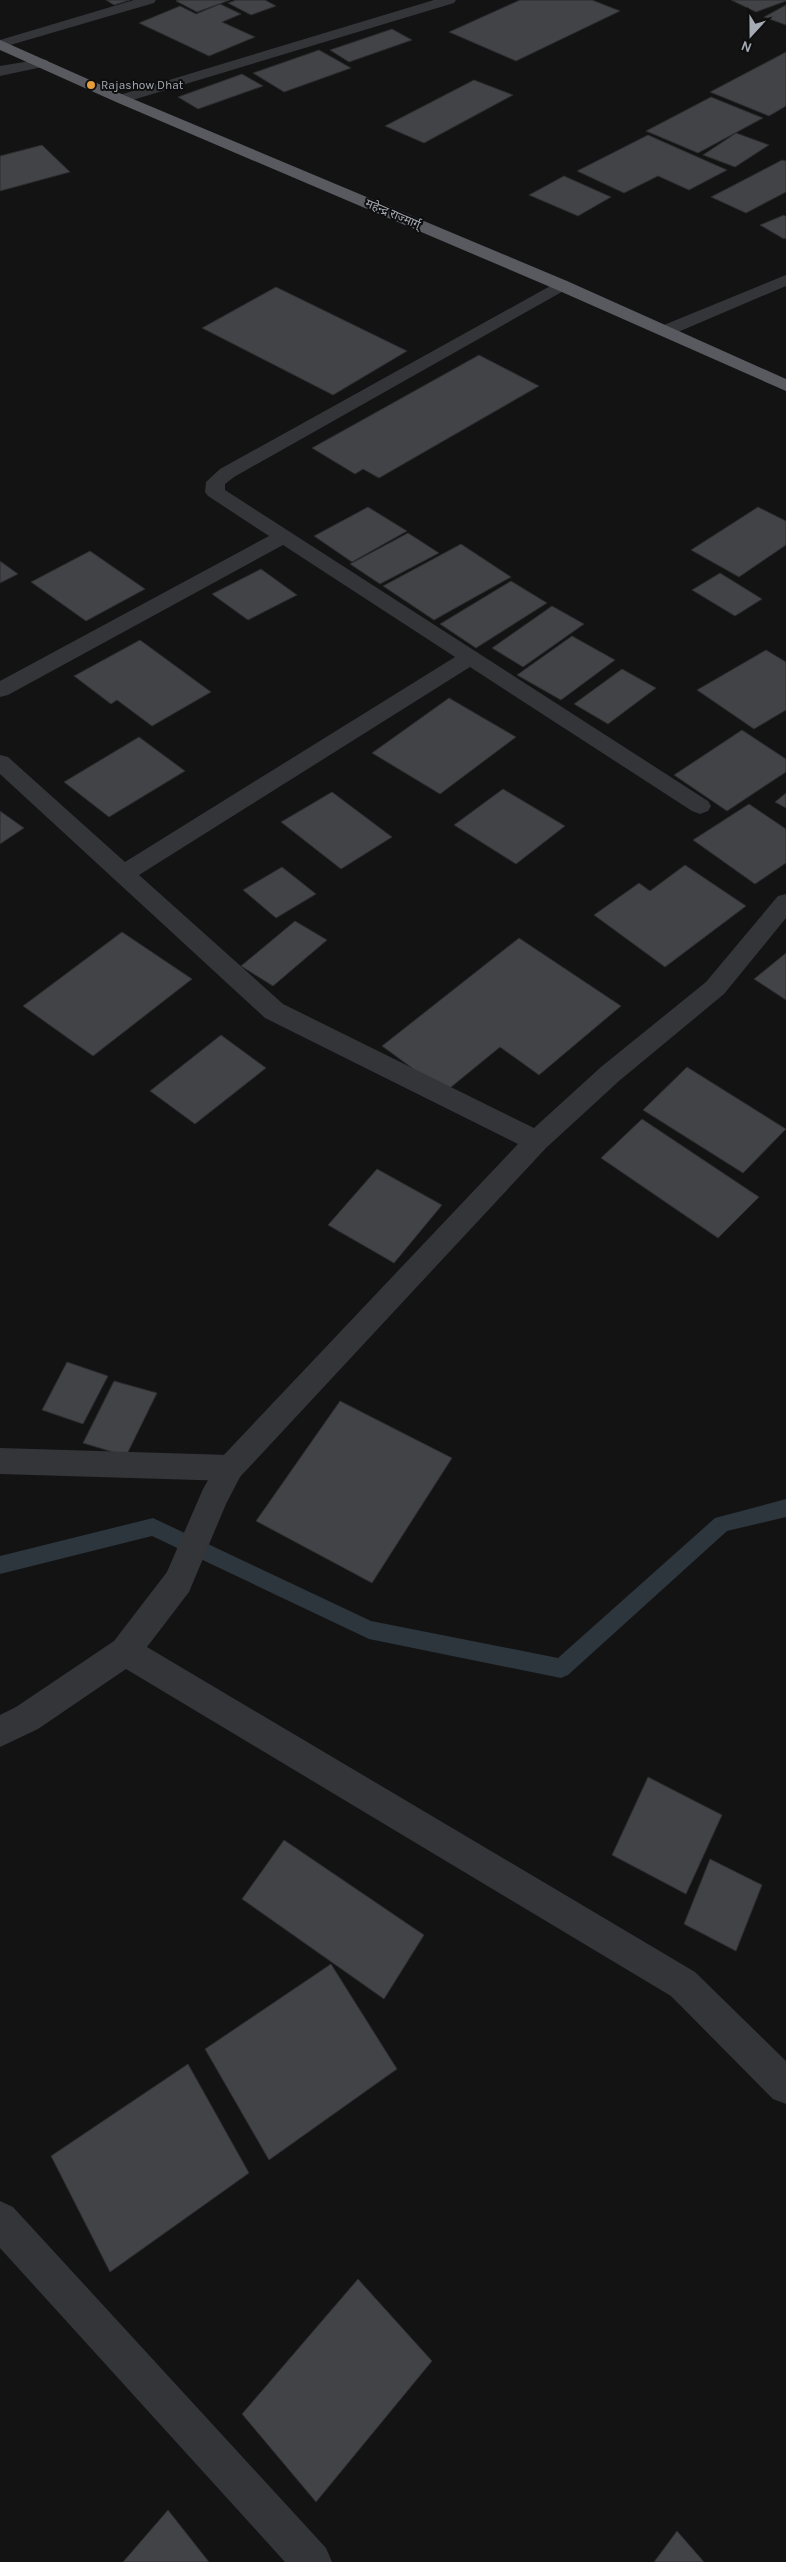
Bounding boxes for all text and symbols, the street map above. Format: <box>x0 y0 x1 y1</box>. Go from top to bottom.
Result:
north arrow <box>726 10 776 60</box>
text: N <box>739 37 754 56</box>
place label: Rajashow Dhat <box>101 78 184 92</box>
marker: Rajashow Dhat <box>85 79 97 91</box>
street label: महेन्द्र राज्मार्ग् <box>363 195 425 233</box>

